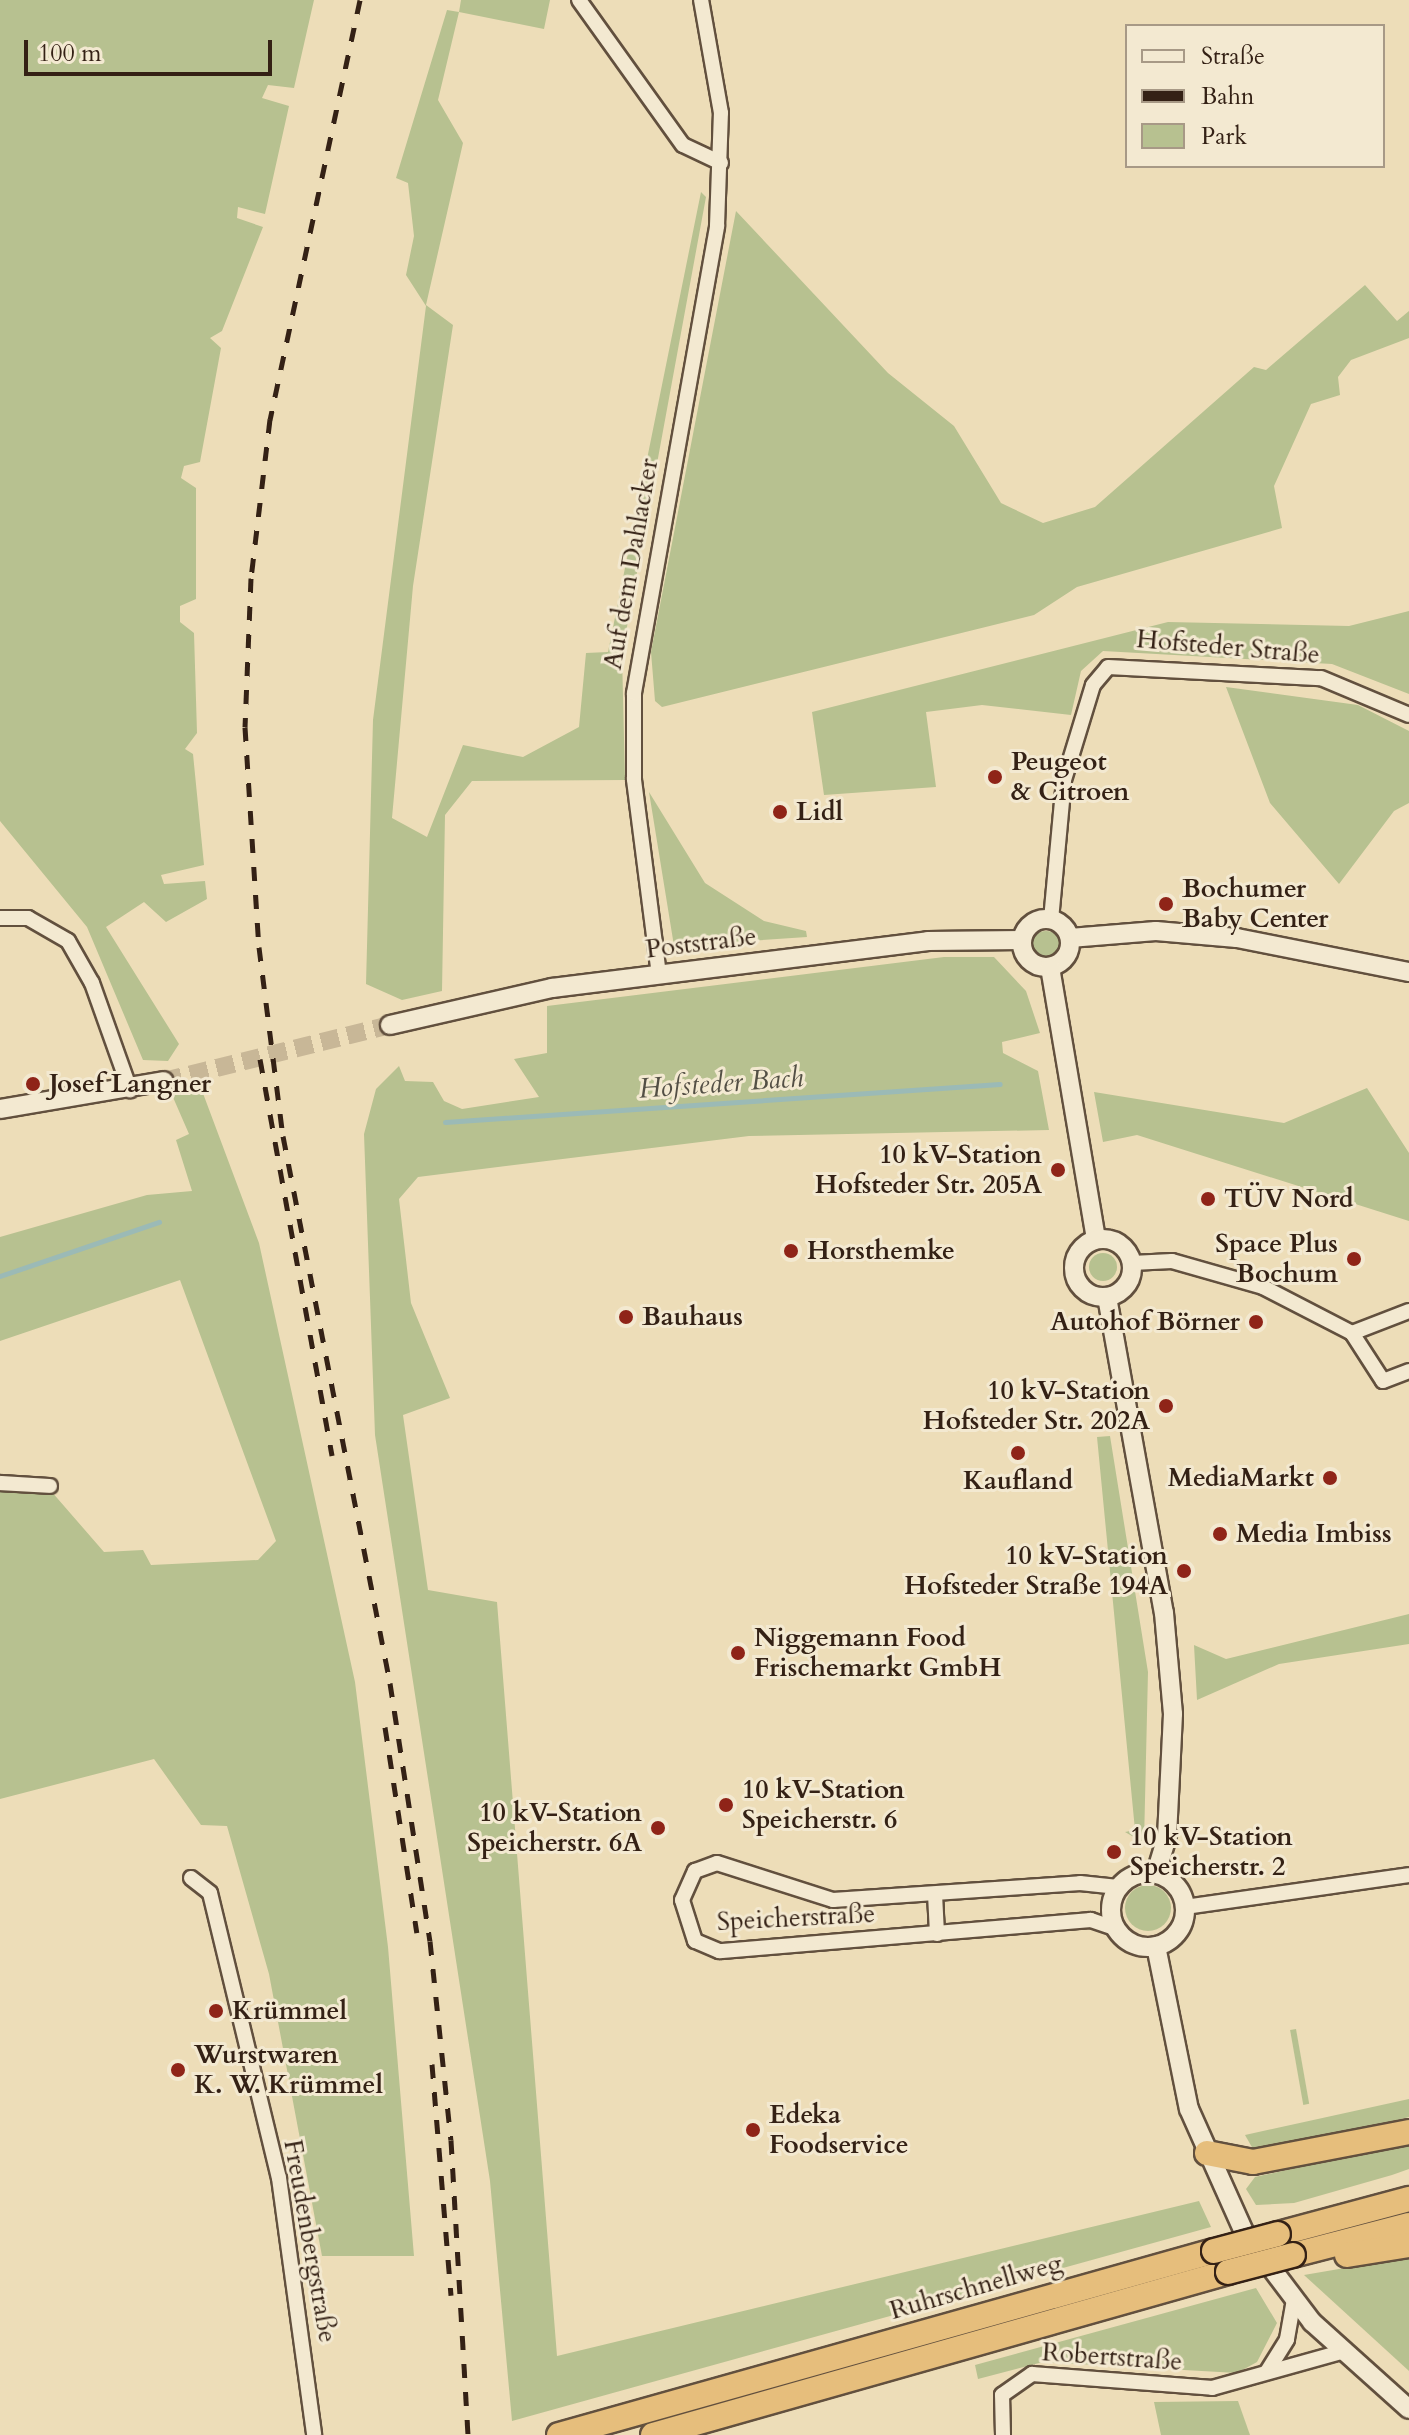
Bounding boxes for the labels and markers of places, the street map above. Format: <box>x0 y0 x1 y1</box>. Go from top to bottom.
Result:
place label: Peugeot & Citroen <box>1011 746 1129 808</box>
marker: Peugeot & Citroen <box>986 768 1004 786</box>
place label: Lidl <box>796 796 843 828</box>
marker: Lidl <box>771 803 789 821</box>
place label: Bochumer Baby Center <box>1182 873 1328 934</box>
marker: Bochumer Baby Center <box>1157 895 1175 913</box>
place label: Josef Langner <box>49 1068 211 1100</box>
marker: Josef Langner <box>24 1075 42 1093</box>
place label: 10 kV-Station Hofsteder Str. 205A <box>815 1139 1042 1200</box>
marker: 10 kV-Station Hofsteder Str. 205A <box>1049 1161 1067 1179</box>
place label: TÜV Nord <box>1224 1183 1353 1215</box>
marker: TÜV Nord <box>1199 1190 1217 1208</box>
place label: Space Plus Bochum <box>1215 1228 1338 1290</box>
place label: Horsthemke <box>807 1235 955 1267</box>
marker: Horsthemke <box>782 1242 800 1260</box>
marker: Space Plus Bochum <box>1345 1250 1363 1268</box>
place label: Bauhaus <box>642 1301 743 1333</box>
place label: Autohof Börner <box>1050 1306 1240 1338</box>
marker: Bauhaus <box>617 1308 635 1326</box>
marker: Autohof Börner <box>1247 1313 1265 1331</box>
place label: 10 kV-Station Hofsteder Str. 202A <box>923 1375 1150 1436</box>
marker: 10 kV-Station Hofsteder Str. 202A <box>1157 1397 1175 1415</box>
marker: Kaufland <box>1009 1444 1027 1462</box>
place label: MediaMarkt <box>1168 1462 1314 1494</box>
place label: Kaufland <box>963 1465 1073 1497</box>
marker: MediaMarkt <box>1321 1469 1339 1487</box>
place label: Media Imbiss <box>1236 1518 1392 1550</box>
marker: Media Imbiss <box>1211 1525 1229 1543</box>
place label: 10 kV-Station Hofsteder Straße 194A <box>904 1540 1168 1602</box>
marker: 10 kV-Station Hofsteder Straße 194A <box>1175 1562 1193 1580</box>
place label: Niggemann Food Frischemarkt GmbH <box>754 1622 1001 1684</box>
marker: Niggemann Food Frischemarkt GmbH <box>729 1644 747 1662</box>
place label: 10 kV-Station Speicherstr. 6 <box>742 1774 905 1836</box>
marker: 10 kV-Station Speicherstr. 6 <box>717 1796 735 1814</box>
place label: 10 kV-Station Speicherstr. 6A <box>467 1797 642 1858</box>
marker: 10 kV-Station Speicherstr. 6A <box>649 1819 667 1837</box>
place label: 10 kV-Station Speicherstr. 2 <box>1130 1821 1293 1882</box>
marker: 10 kV-Station Speicherstr. 2 <box>1105 1843 1123 1861</box>
place label: Krümmel <box>232 1995 347 2027</box>
marker: Krümmel <box>207 2002 225 2020</box>
place label: Wurstwaren K. W. Krümmel <box>194 2039 383 2100</box>
marker: Wurstwaren K. W. Krümmel <box>169 2061 187 2079</box>
place label: Edeka Foodservice <box>769 2099 909 2160</box>
marker: Edeka Foodservice <box>744 2121 762 2139</box>

